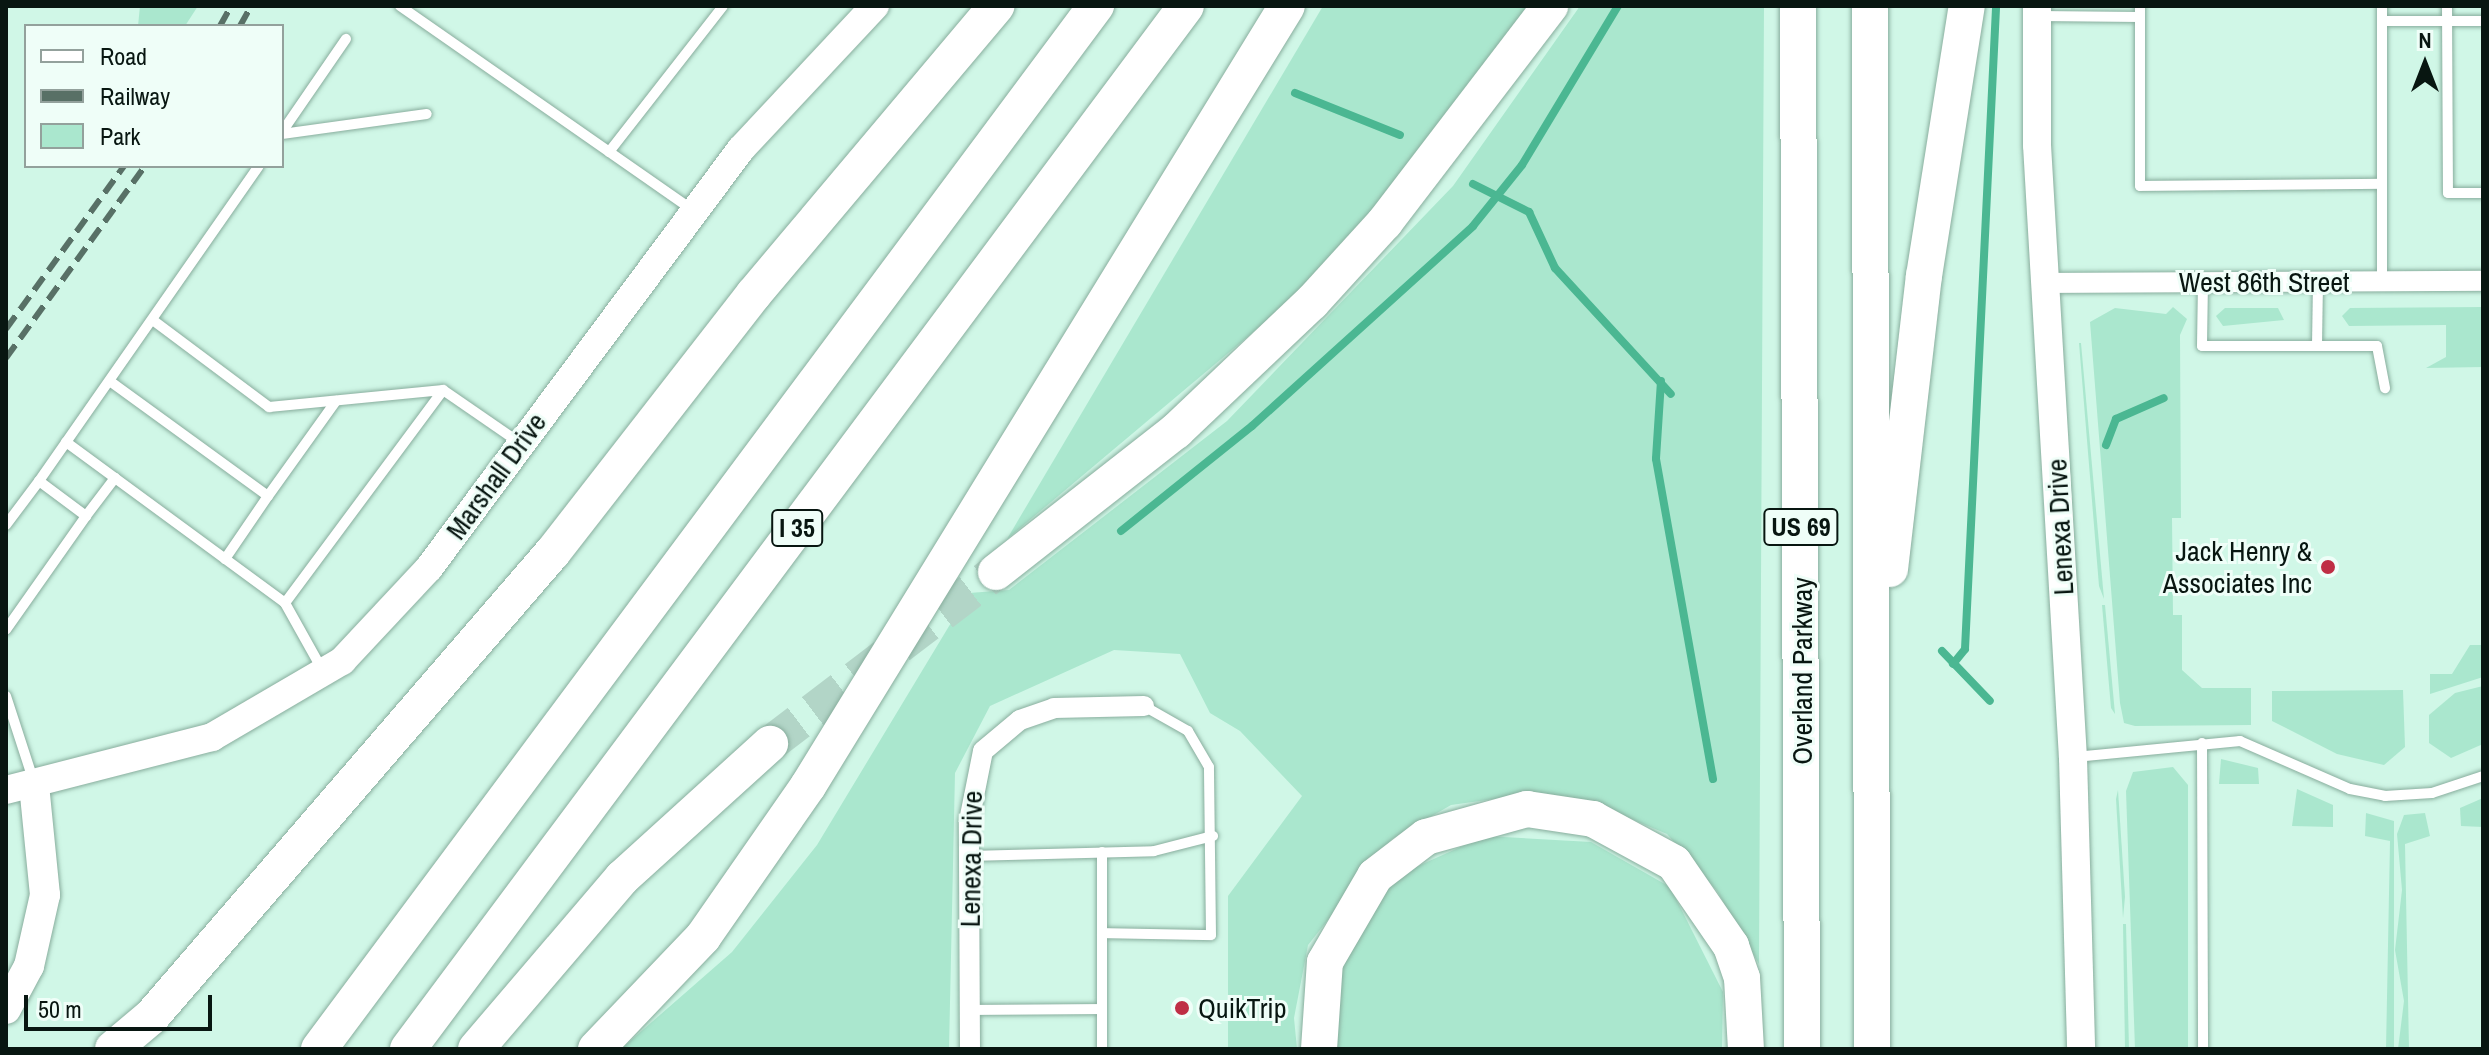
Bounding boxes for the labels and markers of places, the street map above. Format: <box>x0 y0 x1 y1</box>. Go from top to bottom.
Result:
place label: Jack Henry & Associates Inc <box>2163 534 2312 600</box>
marker: Jack Henry & Associates Inc <box>2319 558 2337 576</box>
place label: QuikTrip <box>1198 991 1286 1025</box>
marker: QuikTrip <box>1173 999 1191 1017</box>

